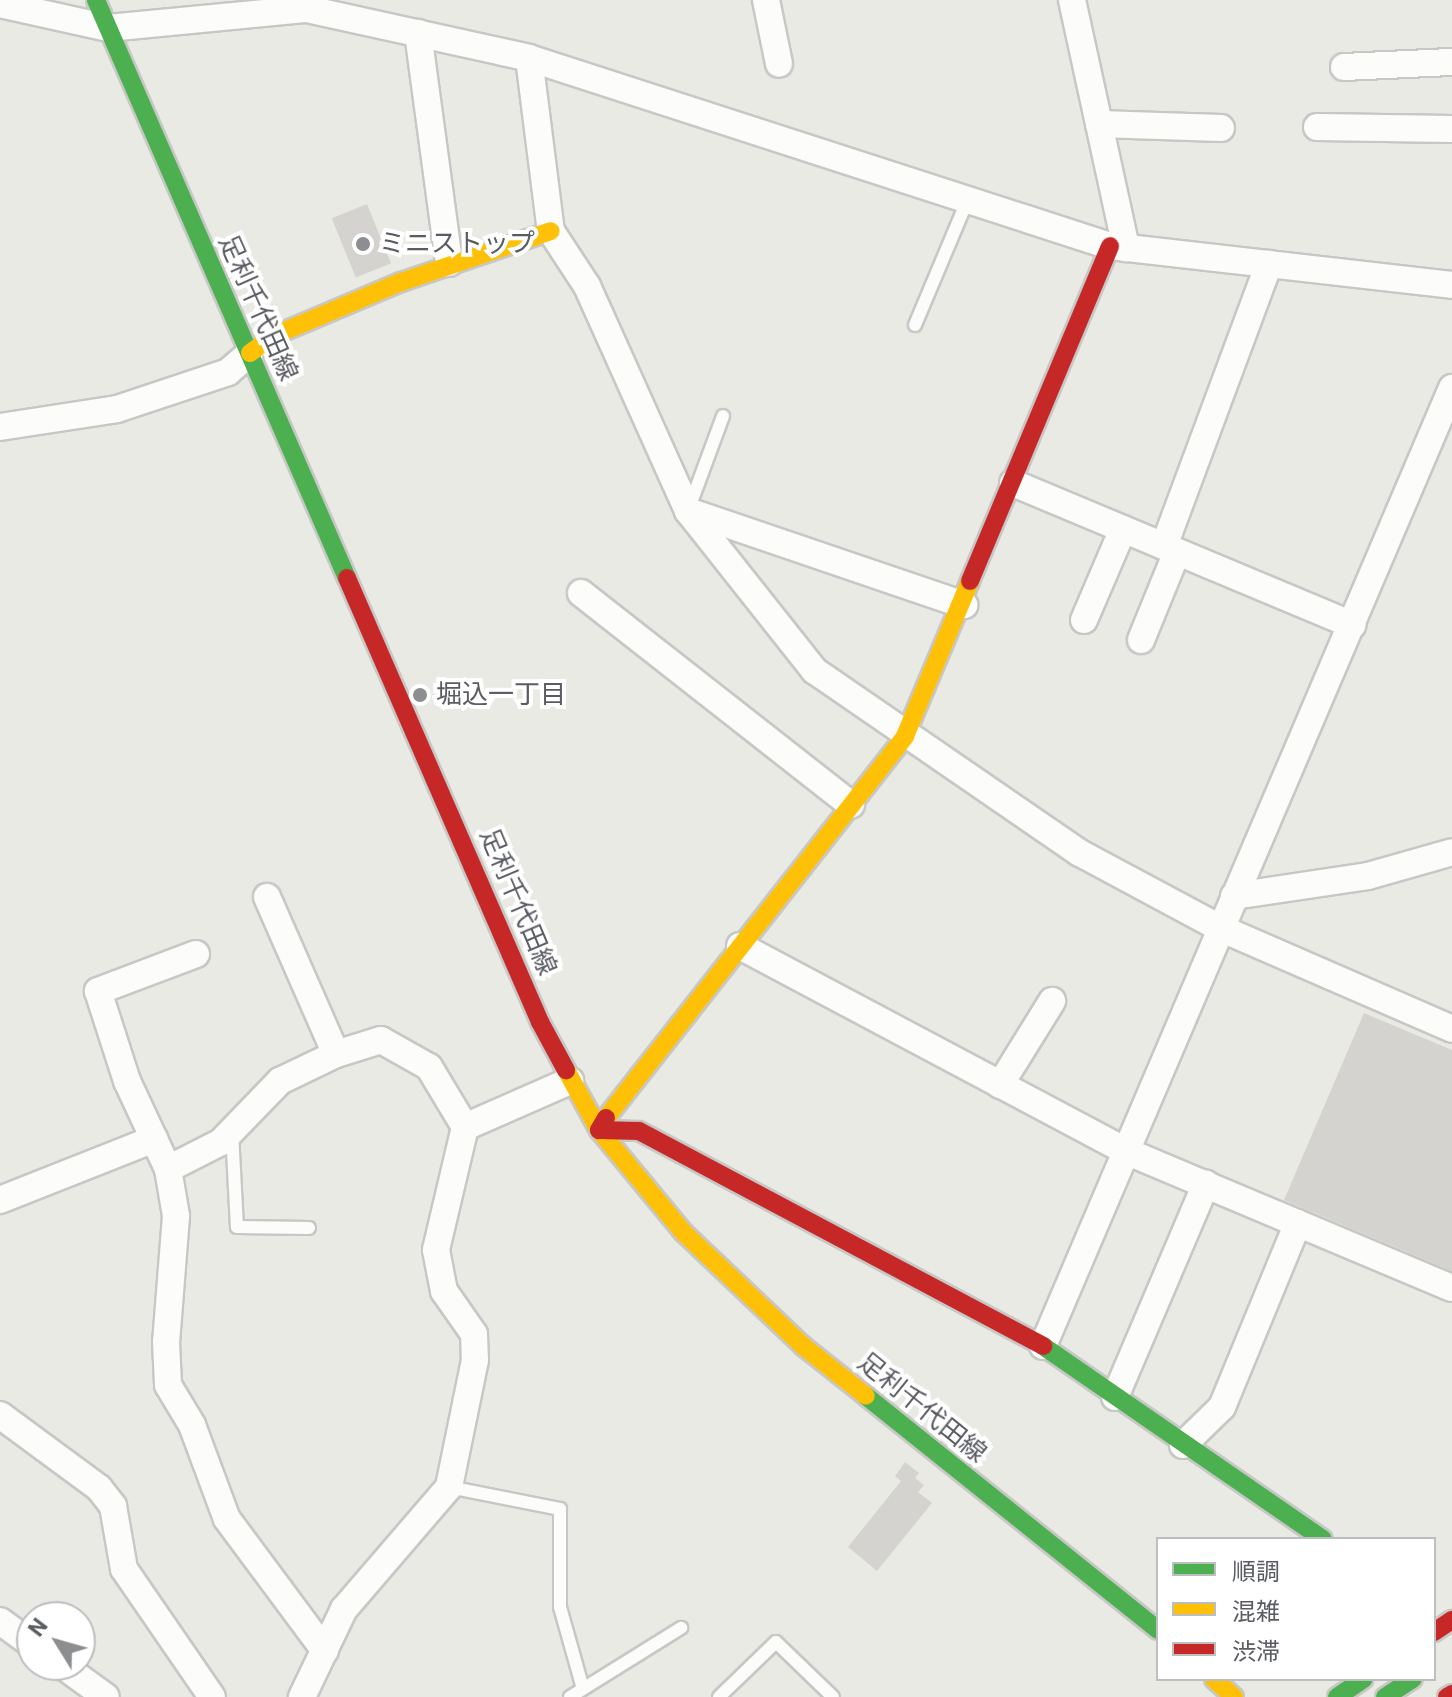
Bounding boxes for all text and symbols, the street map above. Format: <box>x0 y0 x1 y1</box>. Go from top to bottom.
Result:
place label: ミニストップ <box>379 228 535 260</box>
street label: 足利千代田線 <box>212 230 304 386</box>
marker: ミニストップ <box>354 235 372 253</box>
place label: 堀込一丁目 <box>436 679 566 711</box>
marker: 堀込一丁目 <box>411 686 429 704</box>
street label: 足利千代田線 <box>473 824 563 980</box>
street label: 足利千代田線 <box>852 1347 992 1469</box>
legend <box>1156 1537 1436 1681</box>
text: 順調 <box>1232 1558 1280 1586</box>
text: 混雑 <box>1232 1598 1280 1626</box>
north arrow <box>16 1601 96 1681</box>
text: N <box>23 1614 53 1641</box>
text: 渋滞 <box>1232 1638 1280 1666</box>

